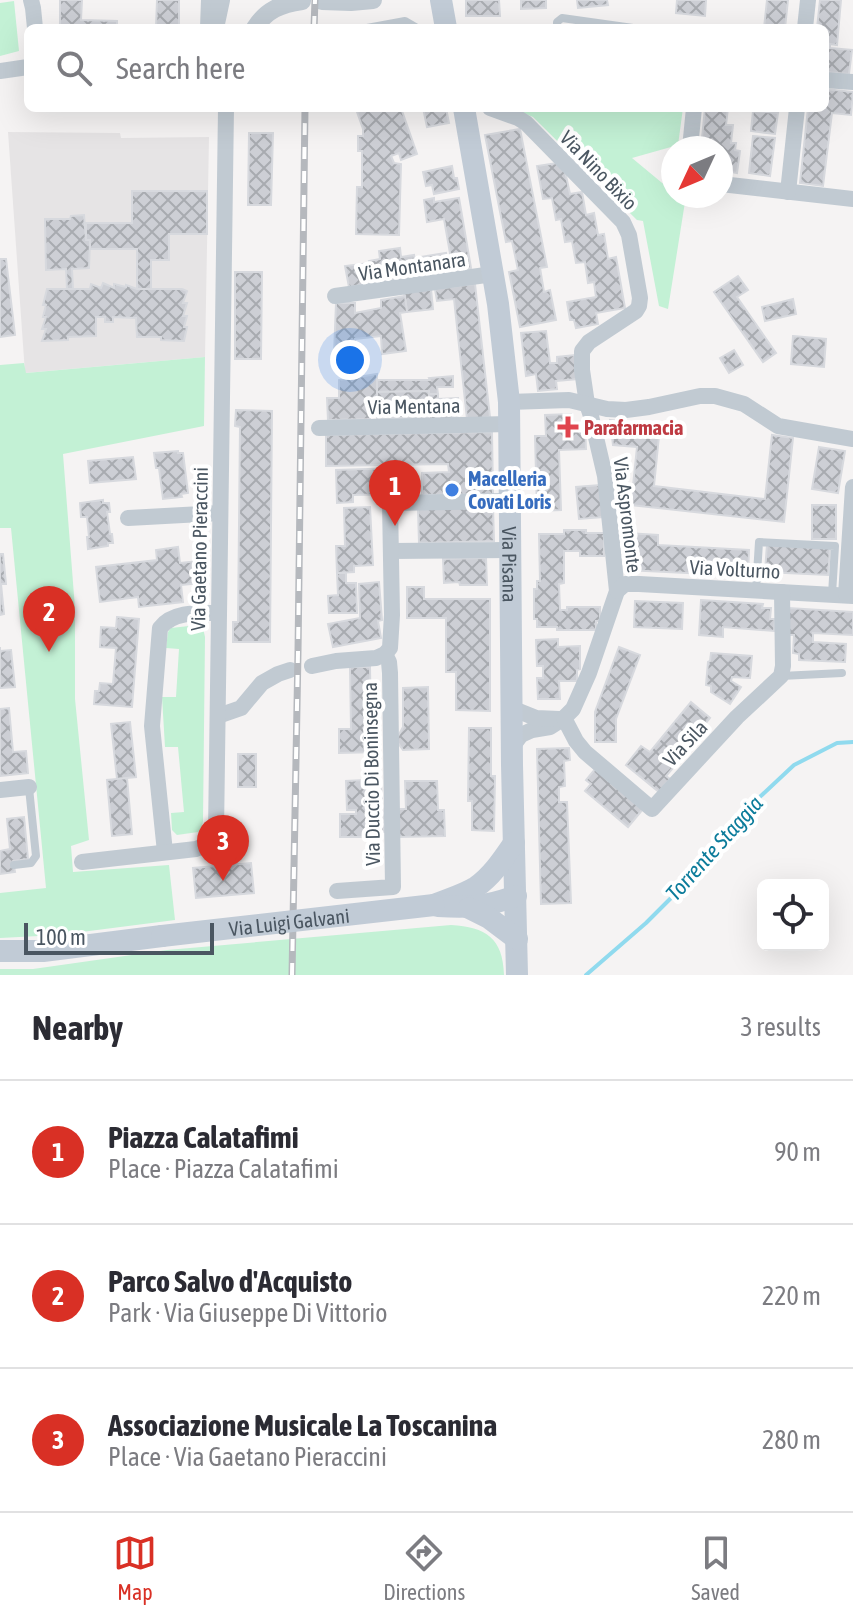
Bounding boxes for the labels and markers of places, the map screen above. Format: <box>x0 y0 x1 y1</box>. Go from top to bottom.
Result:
place label: Parafarmacia <box>584 416 683 439</box>
marker: Parafarmacia <box>559 418 577 436</box>
pin: 1 <box>369 460 421 526</box>
place label: Macelleria Covati Loris <box>468 467 551 513</box>
marker: Macelleria Covati Loris <box>443 481 461 499</box>
pin: 2 <box>23 586 75 652</box>
pin: 3 <box>197 815 249 881</box>

